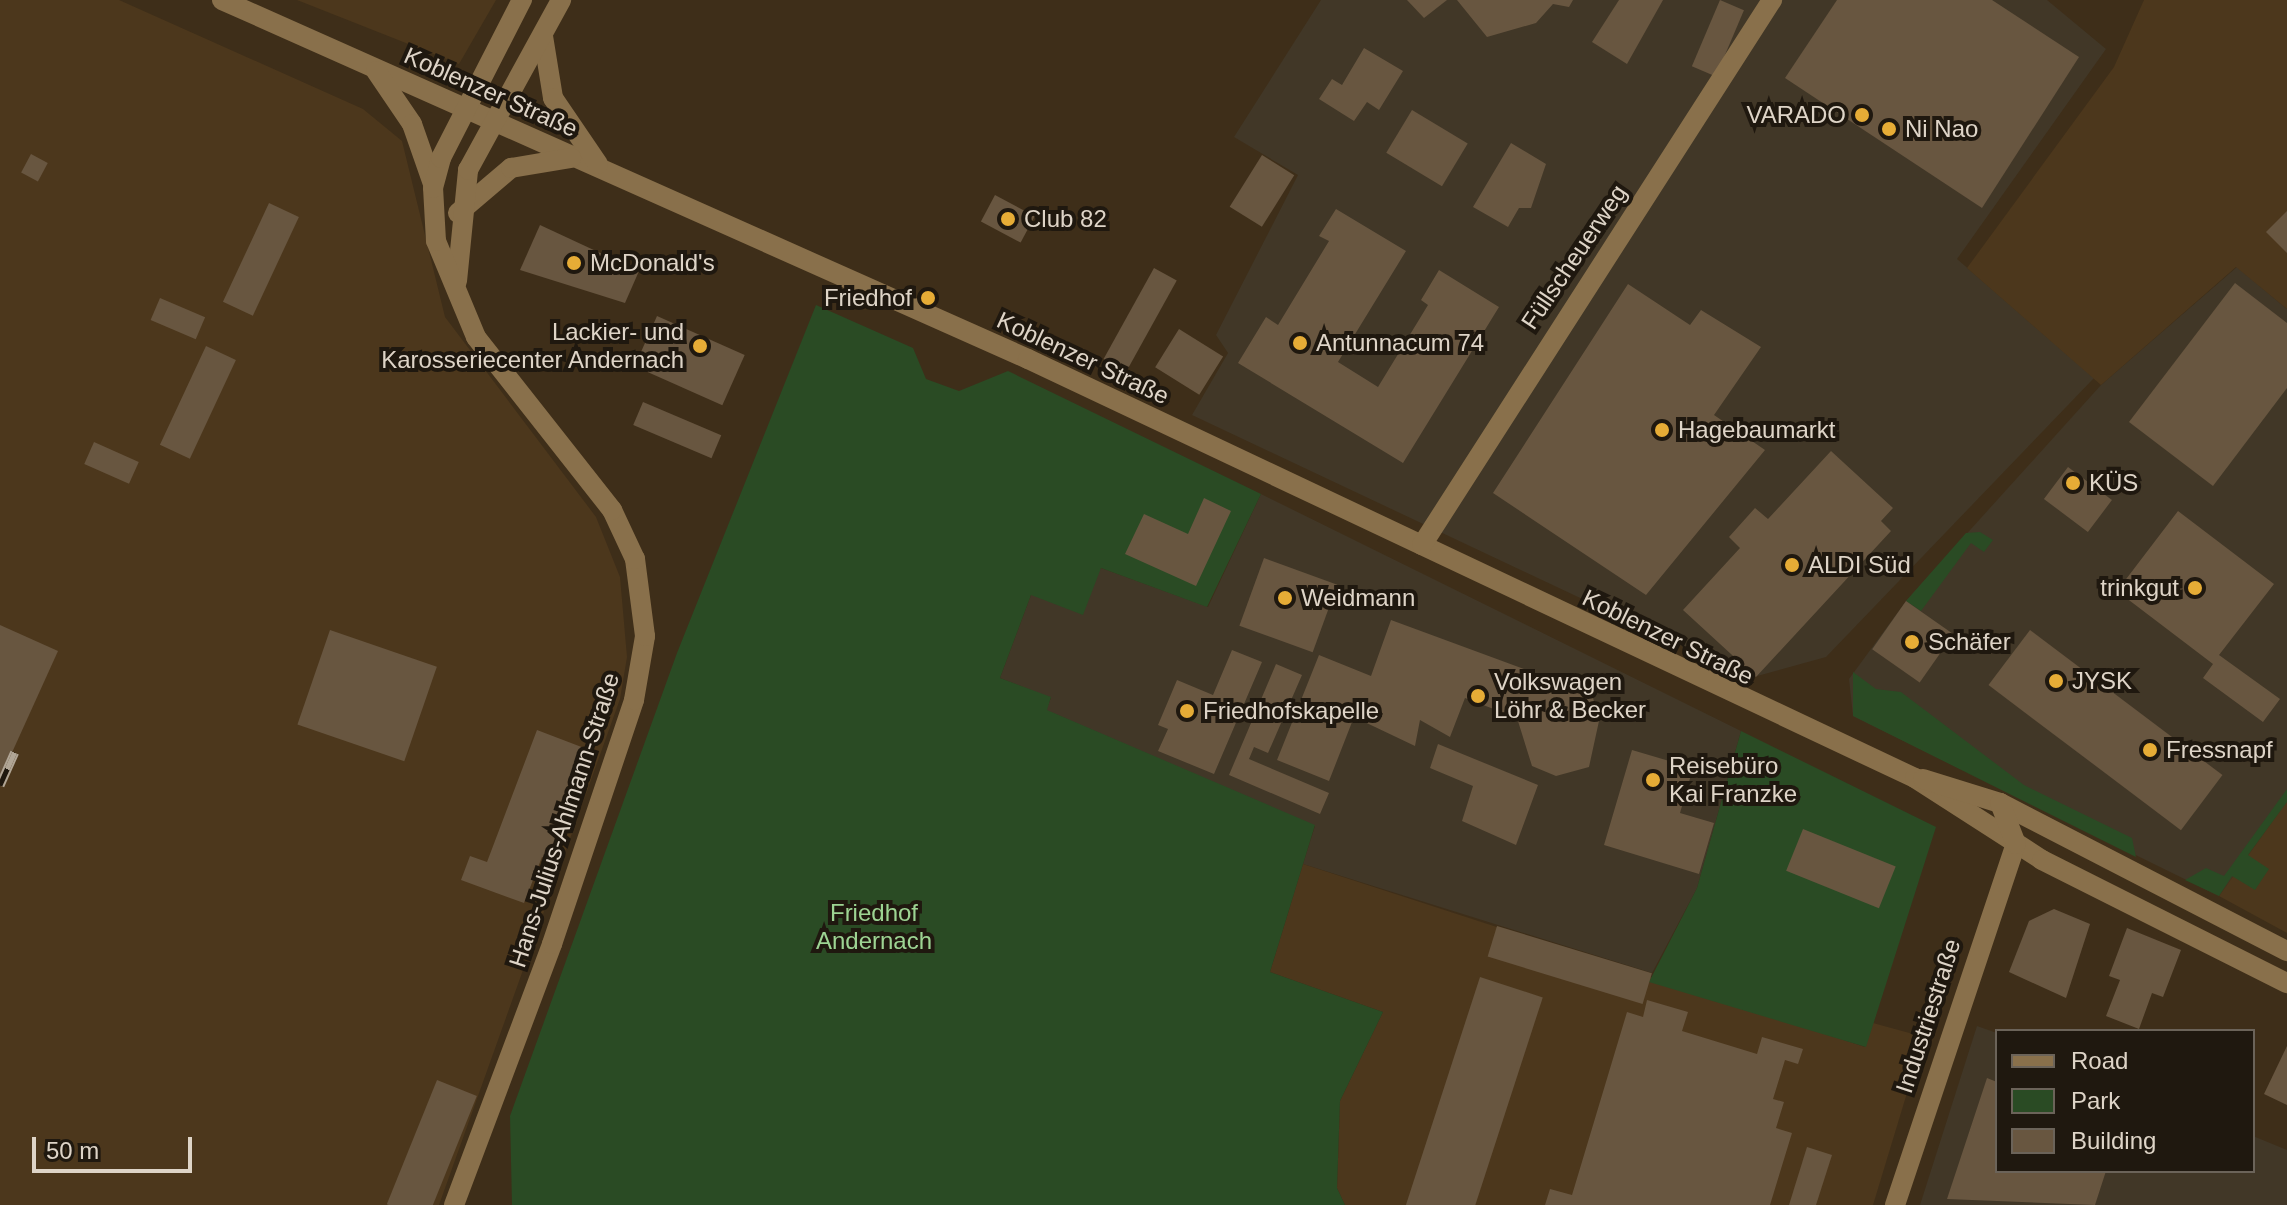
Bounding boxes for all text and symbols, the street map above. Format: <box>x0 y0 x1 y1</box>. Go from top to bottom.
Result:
street label: Koblenzer Straße <box>400 41 582 143</box>
place label: VARADO <box>1746 101 1846 129</box>
marker: VARADO <box>1853 106 1871 124</box>
place label: Ni Nao <box>1905 115 1978 143</box>
marker: Ni Nao <box>1880 120 1898 138</box>
street label: Füllscheuerweg <box>1515 179 1633 335</box>
place label: Club 82 <box>1024 205 1107 233</box>
marker: Club 82 <box>999 210 1017 228</box>
place label: McDonald's <box>590 249 715 277</box>
marker: McDonald's <box>565 254 583 272</box>
place label: Friedhof <box>824 284 912 312</box>
marker: Friedhof <box>919 289 937 307</box>
street label: Koblenzer Straße <box>992 305 1174 411</box>
place label: Lackier- und Karosseriecenter Andernach <box>380 318 684 374</box>
place label: Antunnacum 74 <box>1316 329 1484 357</box>
marker: Antunnacum 74 <box>1291 334 1309 352</box>
marker: Lackier- und Karosseriecenter Andernach <box>691 337 709 355</box>
place label: Hagebaumarkt <box>1678 416 1835 444</box>
marker: Hagebaumarkt <box>1653 421 1671 439</box>
place label: KÜS <box>2089 469 2138 497</box>
marker: KÜS <box>2064 474 2082 492</box>
place label: ALDI Süd <box>1808 551 1911 579</box>
marker: ALDI Süd <box>1783 556 1801 574</box>
place label: trinkgut <box>2100 574 2179 602</box>
marker: trinkgut <box>2186 579 2204 597</box>
street label: Koblenzer Straße <box>1578 583 1758 691</box>
place label: Weidmann <box>1301 584 1415 612</box>
marker: Weidmann <box>1276 589 1294 607</box>
place label: Schäfer <box>1928 628 2011 656</box>
marker: Schäfer <box>1903 633 1921 651</box>
place label: JYSK <box>2072 667 2132 695</box>
place label: Volkswagen Löhr & Becker <box>1494 668 1646 724</box>
street label: Hans-Julius-Ahlmann-Straße <box>503 669 625 971</box>
marker: JYSK <box>2047 672 2065 690</box>
marker: Volkswagen Löhr & Becker <box>1469 687 1487 705</box>
place label: Friedhofskapelle <box>1203 697 1379 725</box>
marker: Friedhofskapelle <box>1178 702 1196 720</box>
place label: Fressnapf <box>2166 736 2273 764</box>
marker: Fressnapf <box>2141 741 2159 759</box>
place label: Reisebüro Kai Franzke <box>1669 752 1797 808</box>
marker: Reisebüro Kai Franzke <box>1644 771 1662 789</box>
park label: Friedhof Andernach <box>816 899 932 955</box>
street label: Industriestraße <box>1890 935 1966 1097</box>
legend <box>1995 1029 2255 1173</box>
text: Road <box>2071 1047 2128 1074</box>
text: Park <box>2071 1087 2120 1114</box>
scale bar <box>36 1121 196 1171</box>
text: Building <box>2071 1127 2156 1154</box>
text: 50 m <box>46 1137 99 1164</box>

